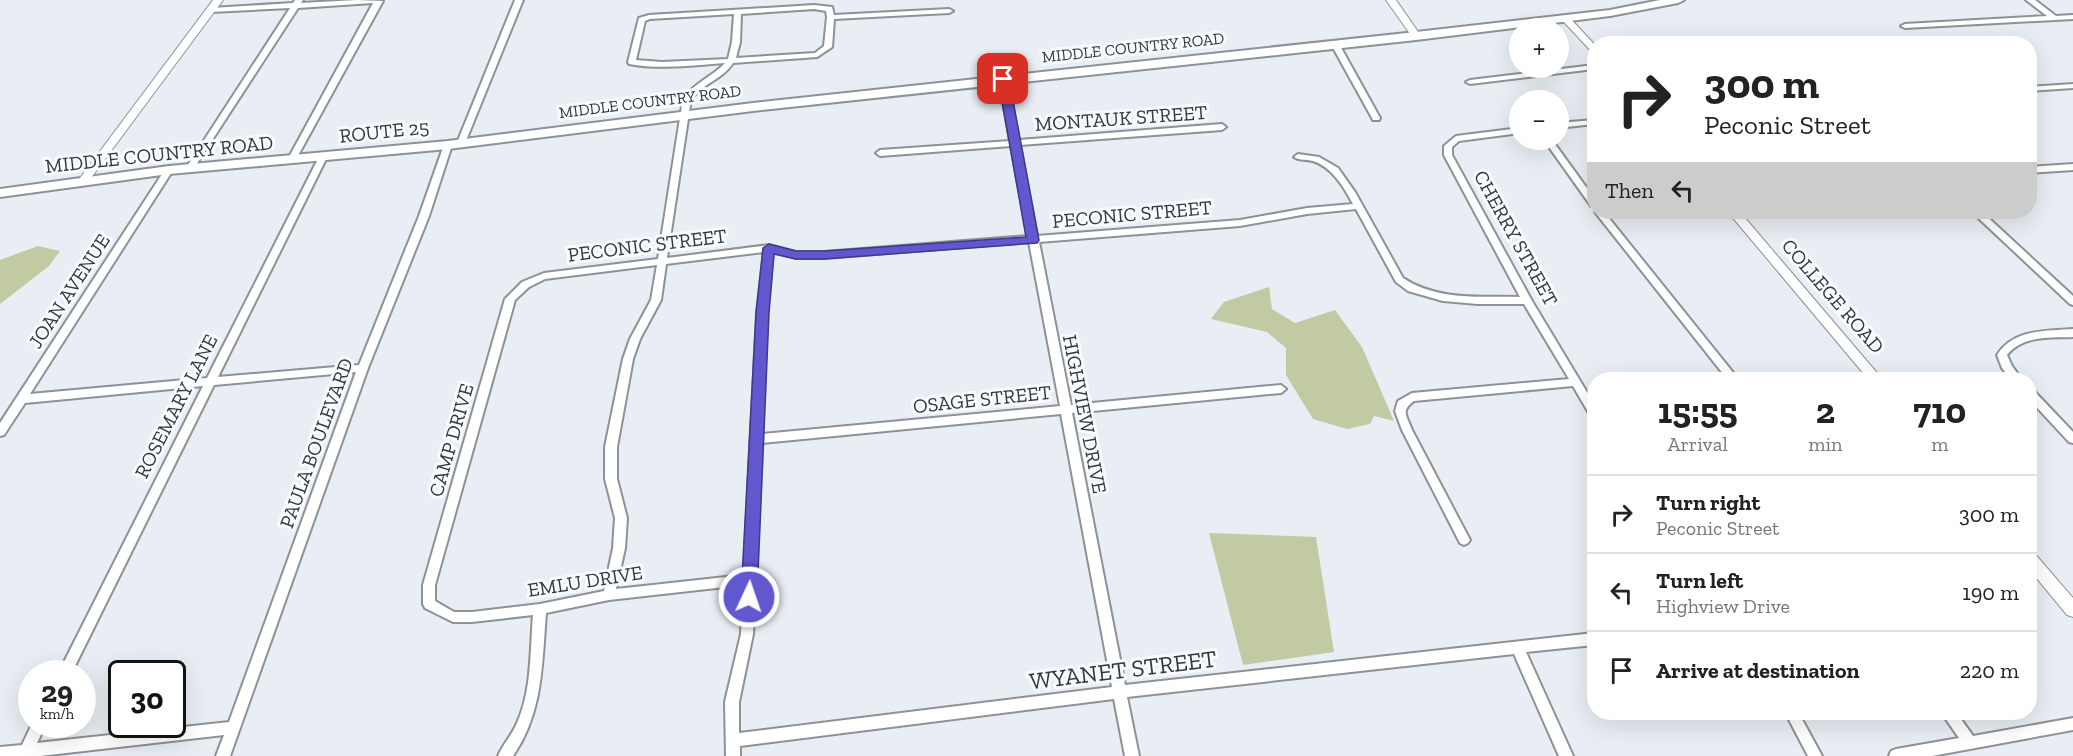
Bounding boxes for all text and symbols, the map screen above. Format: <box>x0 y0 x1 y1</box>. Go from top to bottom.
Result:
map controls <box>1509 18 1569 150</box>
button: + <box>1509 18 1569 78</box>
street label: MIDDLE COUNTRY ROAD <box>1041 28 1225 67</box>
pin <box>977 53 1028 104</box>
text: 300 m <box>1704 58 1819 109</box>
icon: right <box>1605 60 1683 138</box>
icon: arrive <box>986 62 1019 95</box>
street label: MIDDLE COUNTRY ROAD <box>558 81 742 122</box>
button: − <box>1509 90 1569 150</box>
street label: MONTAUK STREET <box>1034 100 1208 136</box>
text: Peconic Street <box>1704 109 1871 141</box>
street label: ROUTE 25 <box>338 114 430 148</box>
street label: MIDDLE COUNTRY ROAD <box>44 130 274 178</box>
street label: CHERRY STREET <box>1469 166 1563 310</box>
icon: left <box>1666 174 1699 207</box>
text: Then <box>1605 177 1654 204</box>
street label: PECONIC STREET <box>1051 195 1213 233</box>
street label: PECONIC STREET <box>566 223 728 267</box>
street label: JOAN AVENUE <box>23 229 115 353</box>
street label: COLLEGE ROAD <box>1777 234 1889 358</box>
street label: ROSEMARY LANE <box>129 330 223 482</box>
street label: HIGHVIEW DRIVE <box>1058 333 1112 495</box>
street label: PAULA BOULEVARD <box>274 355 358 531</box>
street label: OSAGE STREET <box>912 380 1052 418</box>
street label: CAMP DRIVE <box>423 381 479 499</box>
text: 15:55 <box>1658 389 1738 432</box>
text: 2 <box>1816 389 1835 432</box>
text: 710 <box>1913 389 1966 432</box>
text: Arrival <box>1667 432 1728 456</box>
text: min <box>1808 432 1843 456</box>
text: m <box>1931 432 1948 456</box>
text: Turn right <box>1656 489 1760 516</box>
icon: right <box>1605 498 1638 531</box>
text: 300 m <box>1959 501 2019 528</box>
text: Peconic Street <box>1656 516 1779 540</box>
street label: EMLU DRIVE <box>526 560 644 602</box>
position arrow <box>717 565 781 629</box>
text: Turn left <box>1656 567 1743 594</box>
icon: left <box>1605 576 1638 609</box>
text: 190 m <box>1962 579 2019 606</box>
text: Highview Drive <box>1656 594 1790 618</box>
street label: WYANET STREET <box>1028 644 1218 695</box>
icon: arrive <box>1605 654 1638 687</box>
text: Arrive at destination <box>1656 657 1859 684</box>
text: 220 m <box>1960 657 2019 684</box>
speed limit sign: 30 <box>108 660 186 738</box>
text: 29 <box>41 674 73 710</box>
text: km/h <box>40 705 74 723</box>

